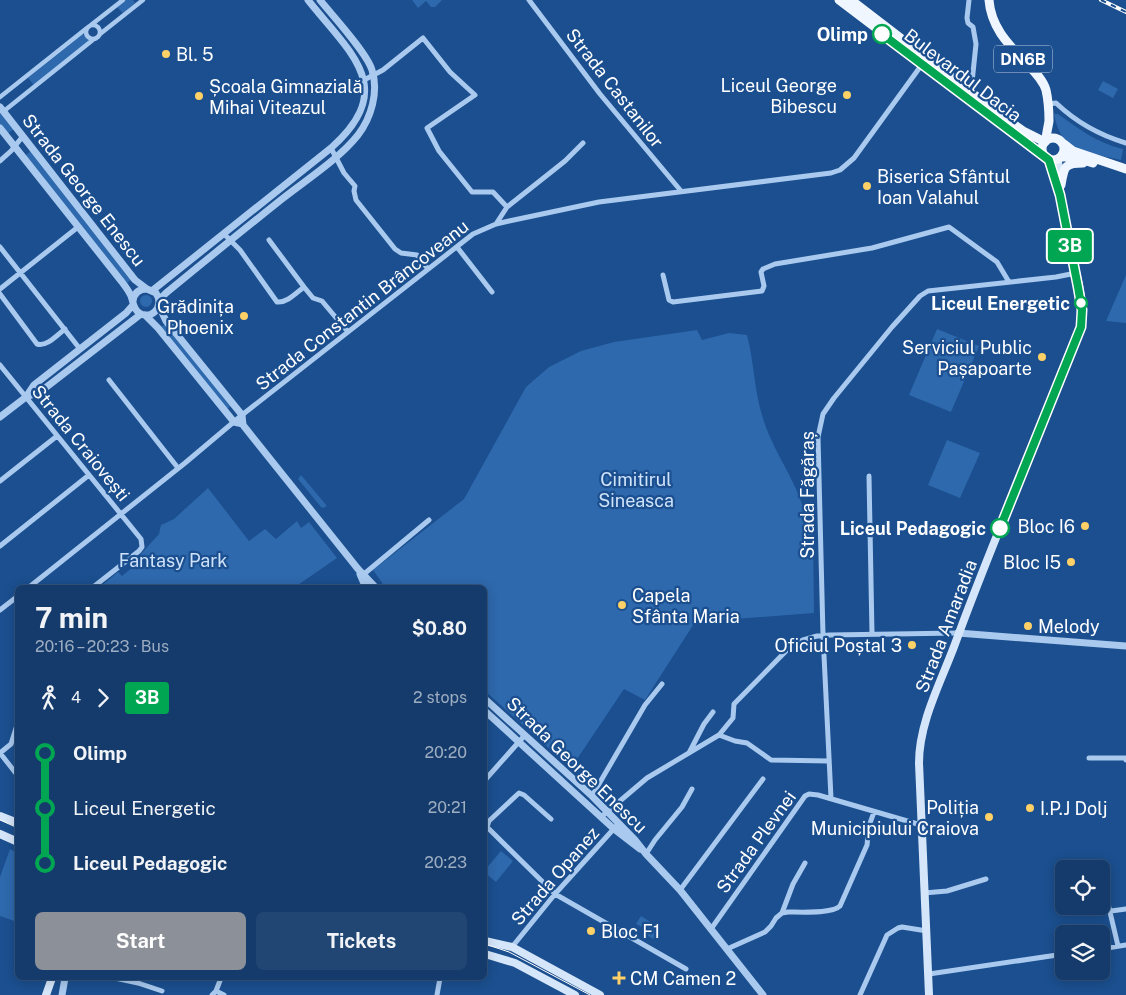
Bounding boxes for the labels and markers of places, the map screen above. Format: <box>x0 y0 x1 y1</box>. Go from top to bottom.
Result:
place label: Olimp <box>817 24 868 45</box>
marker: Olimp <box>872 24 892 44</box>
place label: Bl. 5 <box>176 44 213 65</box>
marker: Bl. 5 <box>160 48 172 60</box>
place label: Liceul George Bibescu <box>720 75 837 117</box>
place label: Școala Gimnazială Mihai Viteazul <box>209 76 362 118</box>
marker: Liceul George Bibescu <box>841 89 853 101</box>
marker: Școala Gimnazială Mihai Viteazul <box>193 90 205 102</box>
place label: Biserica Sfântul Ioan Valahul <box>877 166 1010 208</box>
marker: Biserica Sfântul Ioan Valahul <box>861 180 873 192</box>
place label: Liceul Energetic <box>931 293 1070 314</box>
place label: Grădinița Phoenix <box>157 296 234 338</box>
marker: Liceul Energetic <box>1074 296 1088 310</box>
marker: Grădinița Phoenix <box>238 310 250 322</box>
place label: Serviciul Public Pașapoarte <box>902 337 1032 379</box>
marker: Serviciul Public Pașapoarte <box>1036 351 1048 363</box>
place label: Bloc I6 <box>1017 516 1075 537</box>
place label: Liceul Pedagogic <box>840 518 986 539</box>
marker: Liceul Pedagogic <box>990 518 1010 538</box>
marker: Bloc I6 <box>1079 520 1091 532</box>
place label: Bloc I5 <box>1003 552 1061 573</box>
marker: Bloc I5 <box>1065 556 1077 568</box>
place label: Capela Sfânta Maria <box>632 585 740 627</box>
marker: Capela Sfânta Maria <box>616 599 628 611</box>
place label: Melody <box>1038 616 1100 637</box>
marker: Melody <box>1022 620 1034 632</box>
place label: Oficiul Poștal 3 <box>774 635 902 656</box>
marker: Oficiul Poștal 3 <box>906 639 918 651</box>
place label: Poliția Municipiului Craiova <box>811 797 979 839</box>
place label: I.P.J Dolj <box>1040 798 1107 819</box>
marker: I.P.J Dolj <box>1024 802 1036 814</box>
marker: Poliția Municipiului Craiova <box>983 811 995 823</box>
place label: Bloc F1 <box>601 921 660 942</box>
marker: Bloc F1 <box>585 925 597 937</box>
place label: CM Camen 2 <box>630 968 736 989</box>
marker: CM Camen 2 <box>612 971 626 985</box>

